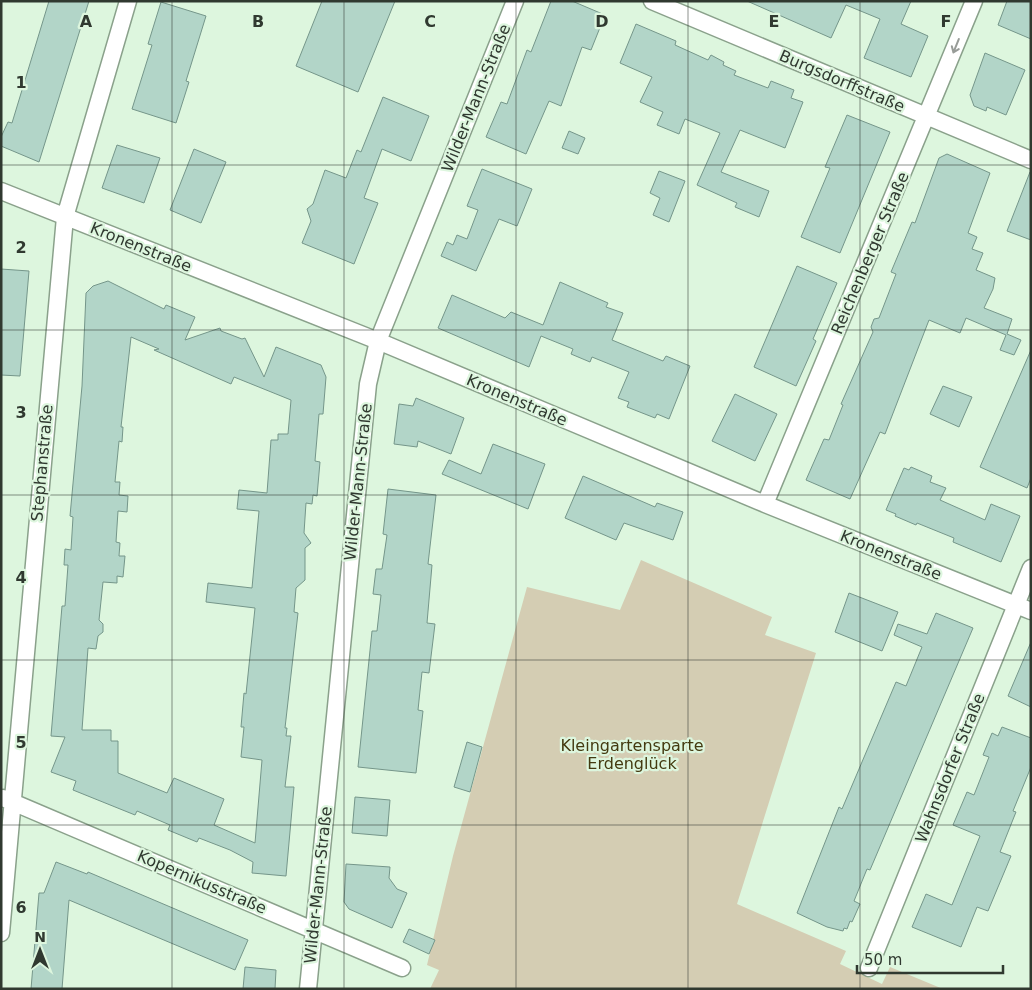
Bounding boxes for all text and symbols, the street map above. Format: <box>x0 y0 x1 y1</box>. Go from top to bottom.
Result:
text: A <box>80 12 93 31</box>
text: B <box>252 12 264 31</box>
text: C <box>424 12 436 31</box>
text: D <box>595 12 609 31</box>
text: E <box>769 12 779 31</box>
text: F <box>941 12 951 31</box>
street label: Wilder-Mann-Straße <box>438 21 514 175</box>
one-way arrow <box>950 38 960 53</box>
street label: Burgsdorffstraße <box>776 46 908 116</box>
text: 1 <box>15 73 27 92</box>
street label: Reichenberger Straße <box>827 169 913 337</box>
street label: Kronenstraße <box>88 218 194 276</box>
text: 2 <box>15 238 27 257</box>
street label: Kronenstraße <box>464 370 570 430</box>
street label: Wilder-Mann-Straße <box>340 402 376 562</box>
text: 3 <box>15 403 27 422</box>
street label: Stephanstraße <box>27 404 57 522</box>
street label: Kronenstraße <box>838 526 944 584</box>
text: 4 <box>15 568 27 587</box>
street label: Wahnsdorfer Straße <box>911 690 989 846</box>
text: 5 <box>15 733 27 752</box>
park label: Kleingartensparte Erdenglück <box>560 736 704 773</box>
street label: Wilder-Mann-Straße <box>300 805 336 965</box>
street label: Kopernikusstraße <box>135 846 269 918</box>
text: 6 <box>15 898 27 917</box>
north arrow <box>15 925 65 975</box>
text: N <box>34 929 46 945</box>
scale bar <box>857 942 1003 974</box>
text: 50 m <box>864 951 902 969</box>

